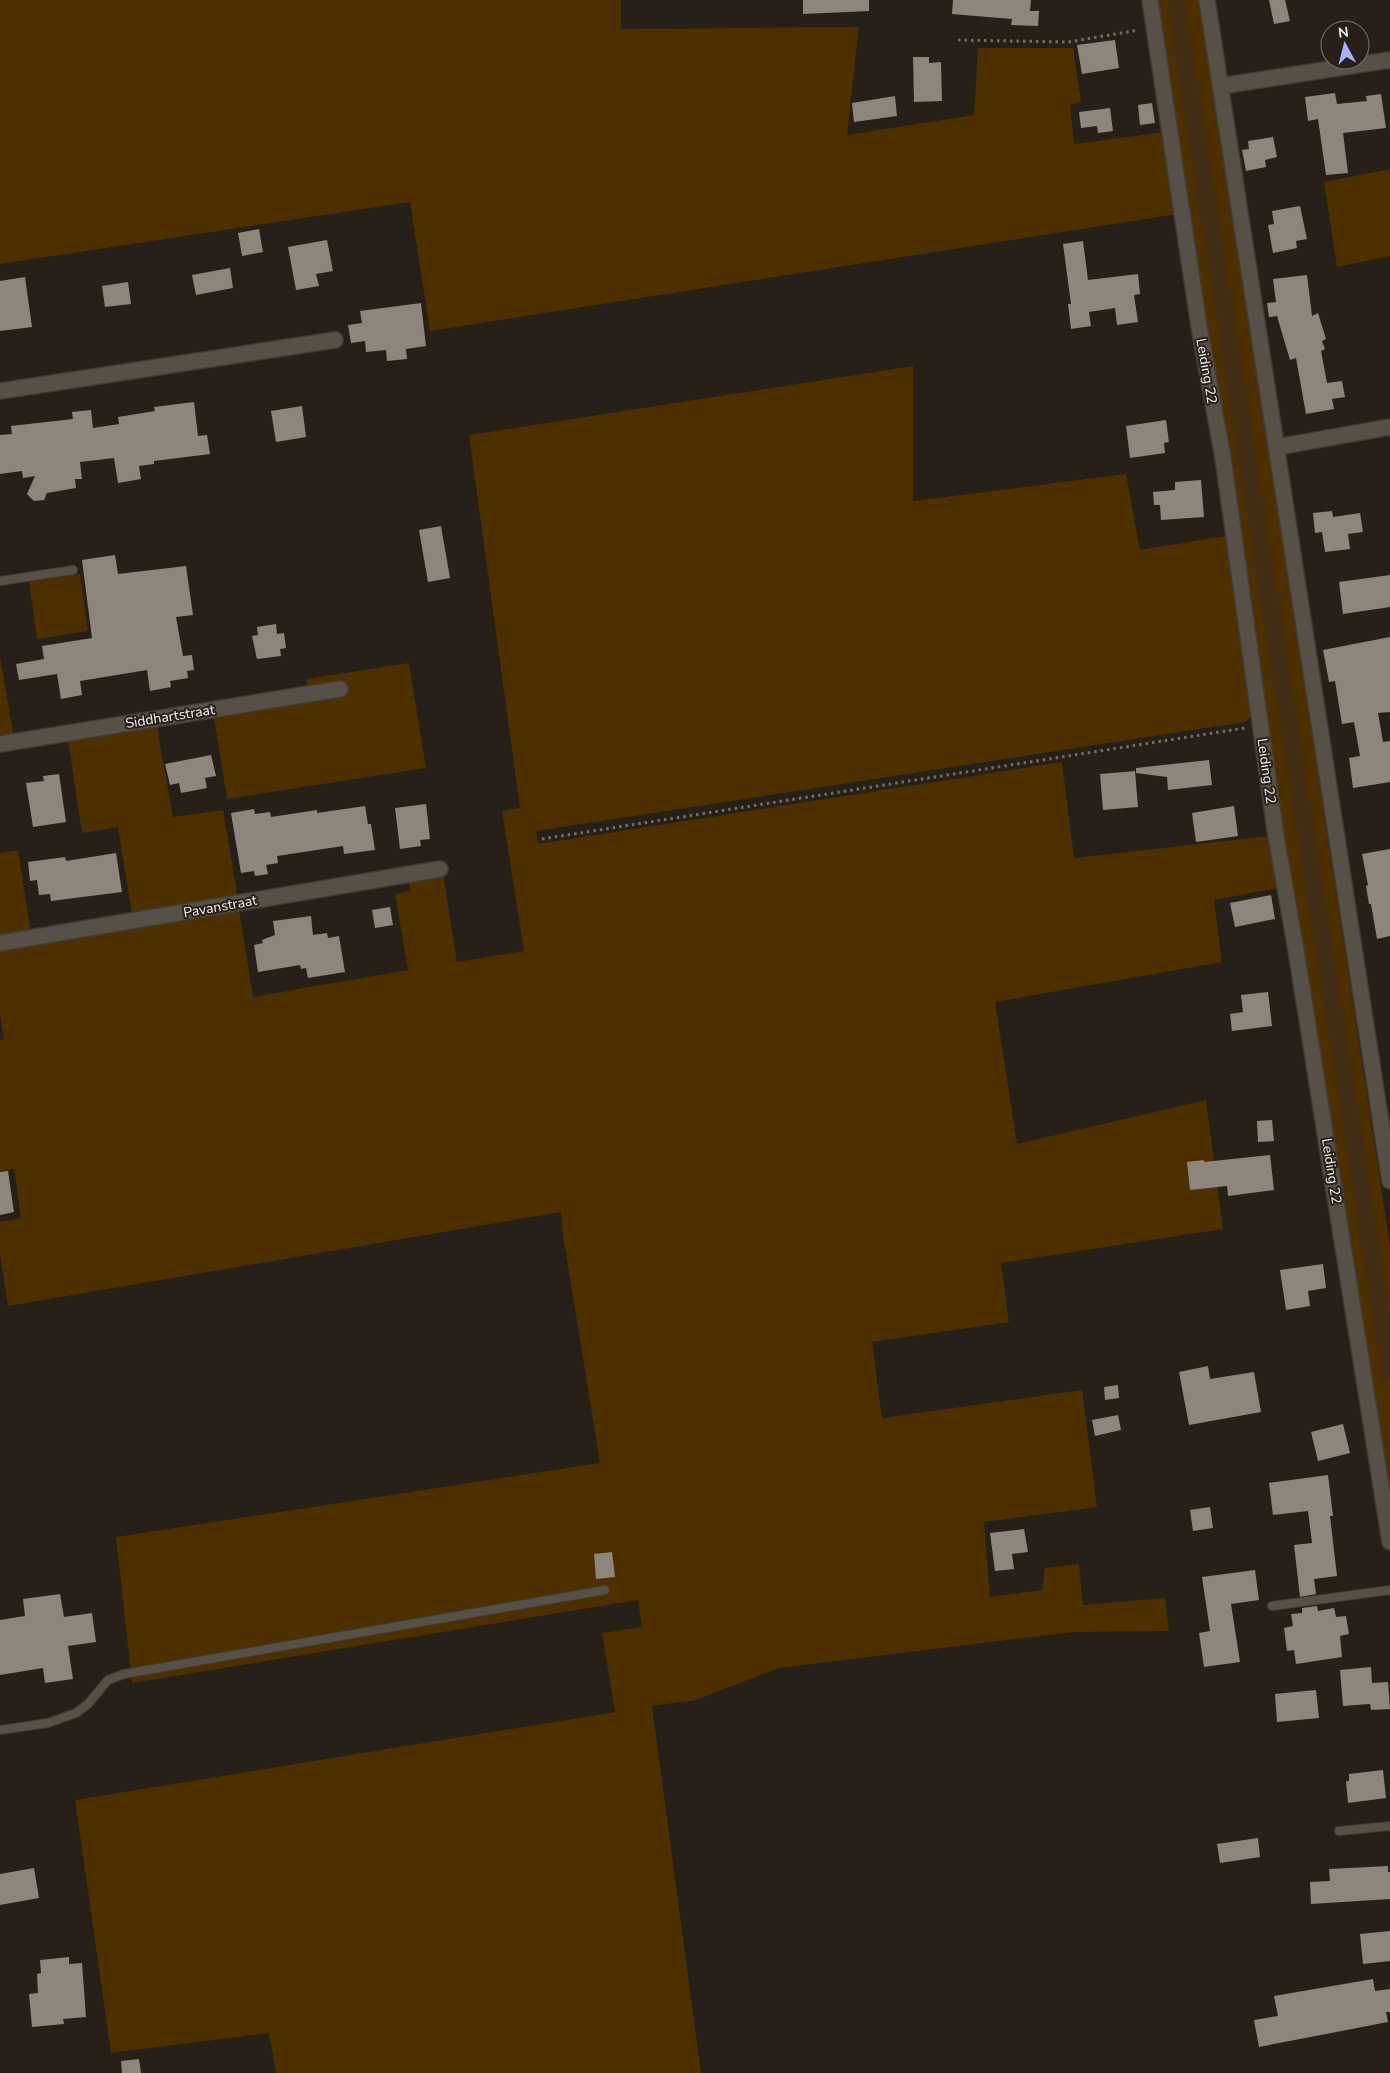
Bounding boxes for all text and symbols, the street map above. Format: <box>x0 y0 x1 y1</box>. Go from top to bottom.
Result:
north arrow <box>1320 20 1370 70</box>
text: N <box>1337 23 1350 43</box>
street label: Leiding 22 <box>1191 337 1222 405</box>
street label: Siddhartstraat <box>124 700 216 733</box>
street label: Leiding 22 <box>1252 737 1281 805</box>
street label: Pavanstraat <box>182 891 259 922</box>
street label: Leiding 22 <box>1317 1137 1346 1205</box>

